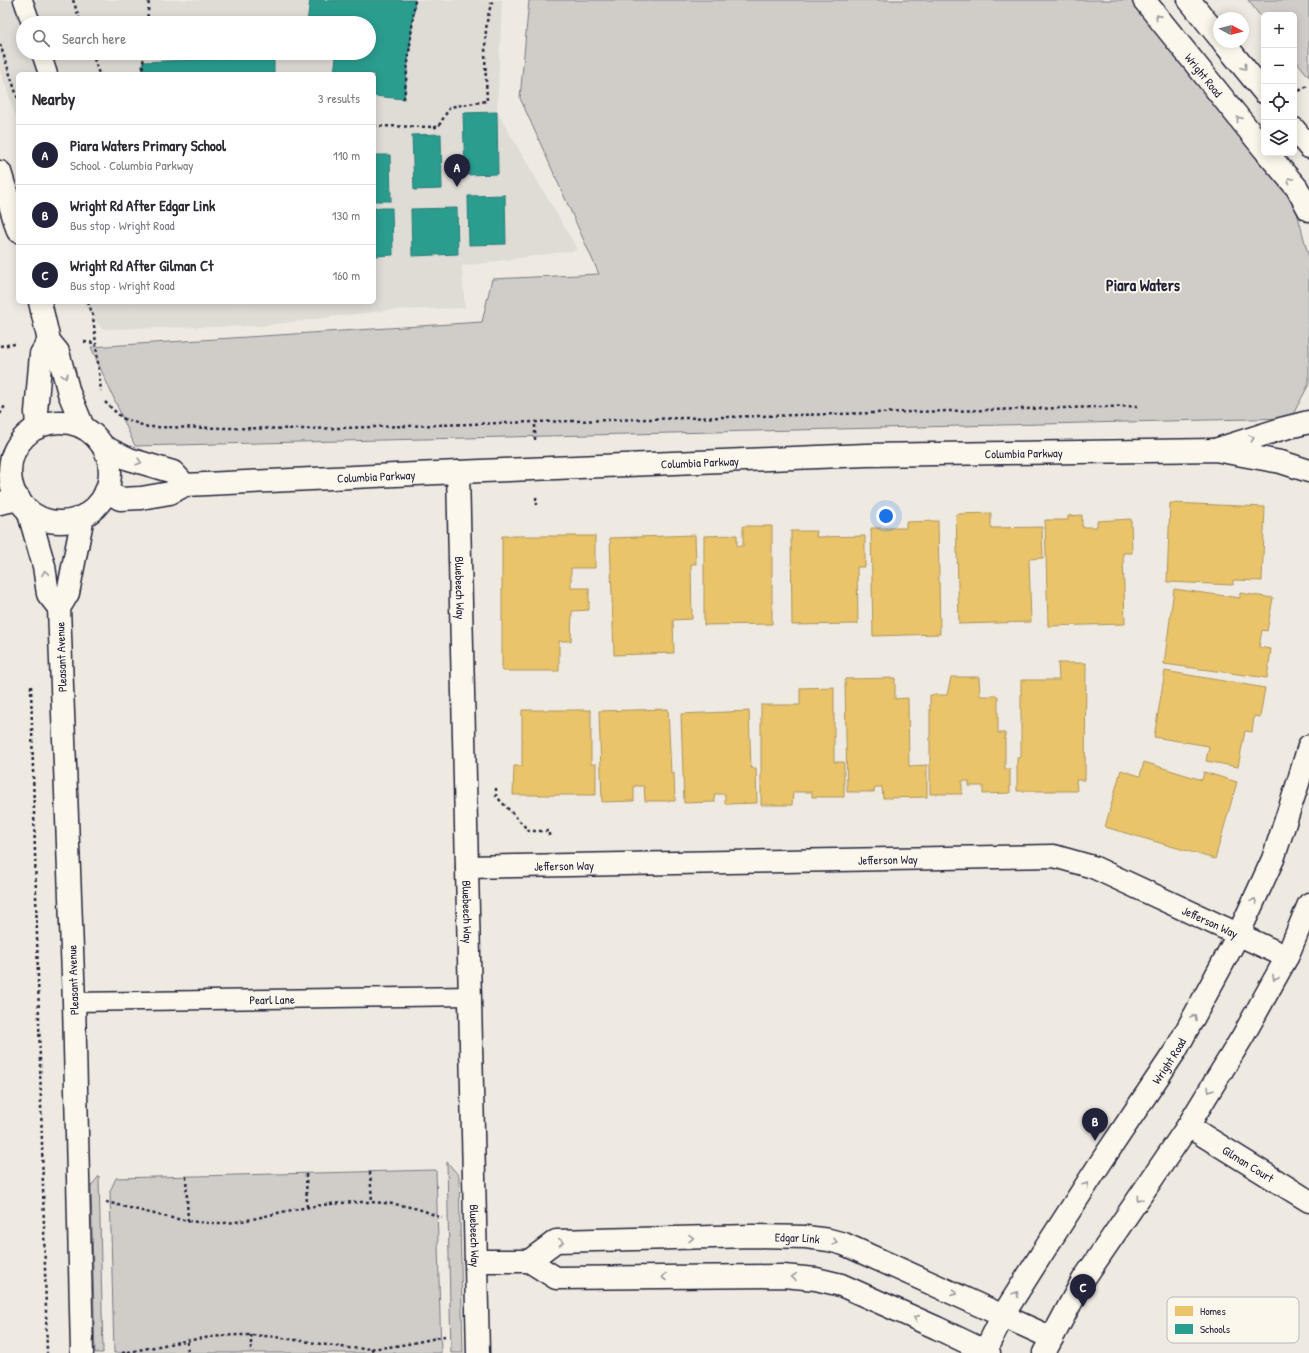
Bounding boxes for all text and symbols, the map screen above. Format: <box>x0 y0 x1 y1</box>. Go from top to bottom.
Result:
north arrow <box>1213 12 1249 48</box>
map controls <box>1261 12 1297 156</box>
button: + <box>1261 12 1297 48</box>
one-way arrow <box>1156 15 1163 22</box>
search box <box>16 16 376 60</box>
icon: search <box>30 27 52 49</box>
text: Search here <box>62 28 126 49</box>
button: − <box>1261 48 1297 84</box>
street label: Wright Road <box>1181 49 1227 100</box>
one-way arrow <box>1239 62 1246 69</box>
button: locate <box>1261 84 1297 120</box>
text: Nearby <box>32 87 75 110</box>
text: 3 results <box>318 89 360 107</box>
one-way arrow <box>1237 116 1244 123</box>
button: layers <box>1261 120 1297 156</box>
text: Piara Waters Primary School <box>70 135 226 156</box>
text: A <box>42 146 48 164</box>
text: 110 m <box>333 146 360 164</box>
pin: A <box>444 154 470 187</box>
text: School · Columbia Parkway <box>70 156 194 174</box>
one-way arrow <box>1288 177 1295 185</box>
text: Wright Rd After Edgar Link <box>70 195 215 216</box>
text: B <box>42 206 48 224</box>
text: 130 m <box>332 206 360 224</box>
text: Bus stop · Wright Road <box>70 216 175 234</box>
text: Wright Rd After Gilman Ct <box>70 255 213 276</box>
text: C <box>41 266 49 284</box>
text: 160 m <box>332 266 360 284</box>
district label: Piara Waters <box>1106 274 1181 296</box>
text: Bus stop · Wright Road <box>70 276 175 294</box>
one-way arrow <box>60 373 68 379</box>
one-way arrow <box>1248 434 1255 443</box>
street label: Columbia Parkway <box>985 444 1063 462</box>
street label: Columbia Parkway <box>660 452 739 472</box>
one-way arrow <box>136 457 143 466</box>
street label: Columbia Parkway <box>337 466 416 486</box>
your location <box>876 506 896 526</box>
street label: Bluebeech Way <box>451 556 470 620</box>
one-way arrow <box>41 570 50 576</box>
street label: Pleasant Avenue <box>51 621 71 693</box>
street label: Jefferson Way <box>858 850 918 868</box>
street label: Jefferson Way <box>534 856 594 874</box>
street label: Bluebeech Way <box>459 880 477 944</box>
one-way arrow <box>1249 898 1257 906</box>
street label: Jefferson Way <box>1180 901 1241 942</box>
street label: Pleasant Avenue <box>63 944 83 1016</box>
one-way arrow <box>1273 974 1280 981</box>
street label: Pearl Lane <box>249 990 295 1008</box>
one-way arrow <box>1189 1013 1197 1021</box>
street label: Wright Road <box>1147 1034 1190 1087</box>
one-way arrow <box>1207 1086 1215 1093</box>
pin: B <box>1082 1108 1108 1141</box>
street label: Gilman Court <box>1219 1141 1278 1186</box>
one-way arrow <box>1081 1182 1089 1189</box>
one-way arrow <box>1136 1195 1144 1202</box>
street label: Bluebeech Way <box>466 1204 485 1268</box>
street label: Edgar Link <box>775 1228 821 1247</box>
one-way arrow <box>688 1234 694 1242</box>
one-way arrow <box>558 1237 564 1246</box>
one-way arrow <box>831 1237 838 1245</box>
one-way arrow <box>661 1273 667 1281</box>
one-way arrow <box>791 1273 797 1282</box>
pin: C <box>1070 1274 1096 1307</box>
one-way arrow <box>950 1289 957 1297</box>
one-way arrow <box>1011 1291 1019 1298</box>
legend <box>1167 1297 1299 1343</box>
text: Homes <box>1200 1304 1226 1318</box>
one-way arrow <box>913 1315 920 1323</box>
text: Schools <box>1200 1322 1230 1336</box>

